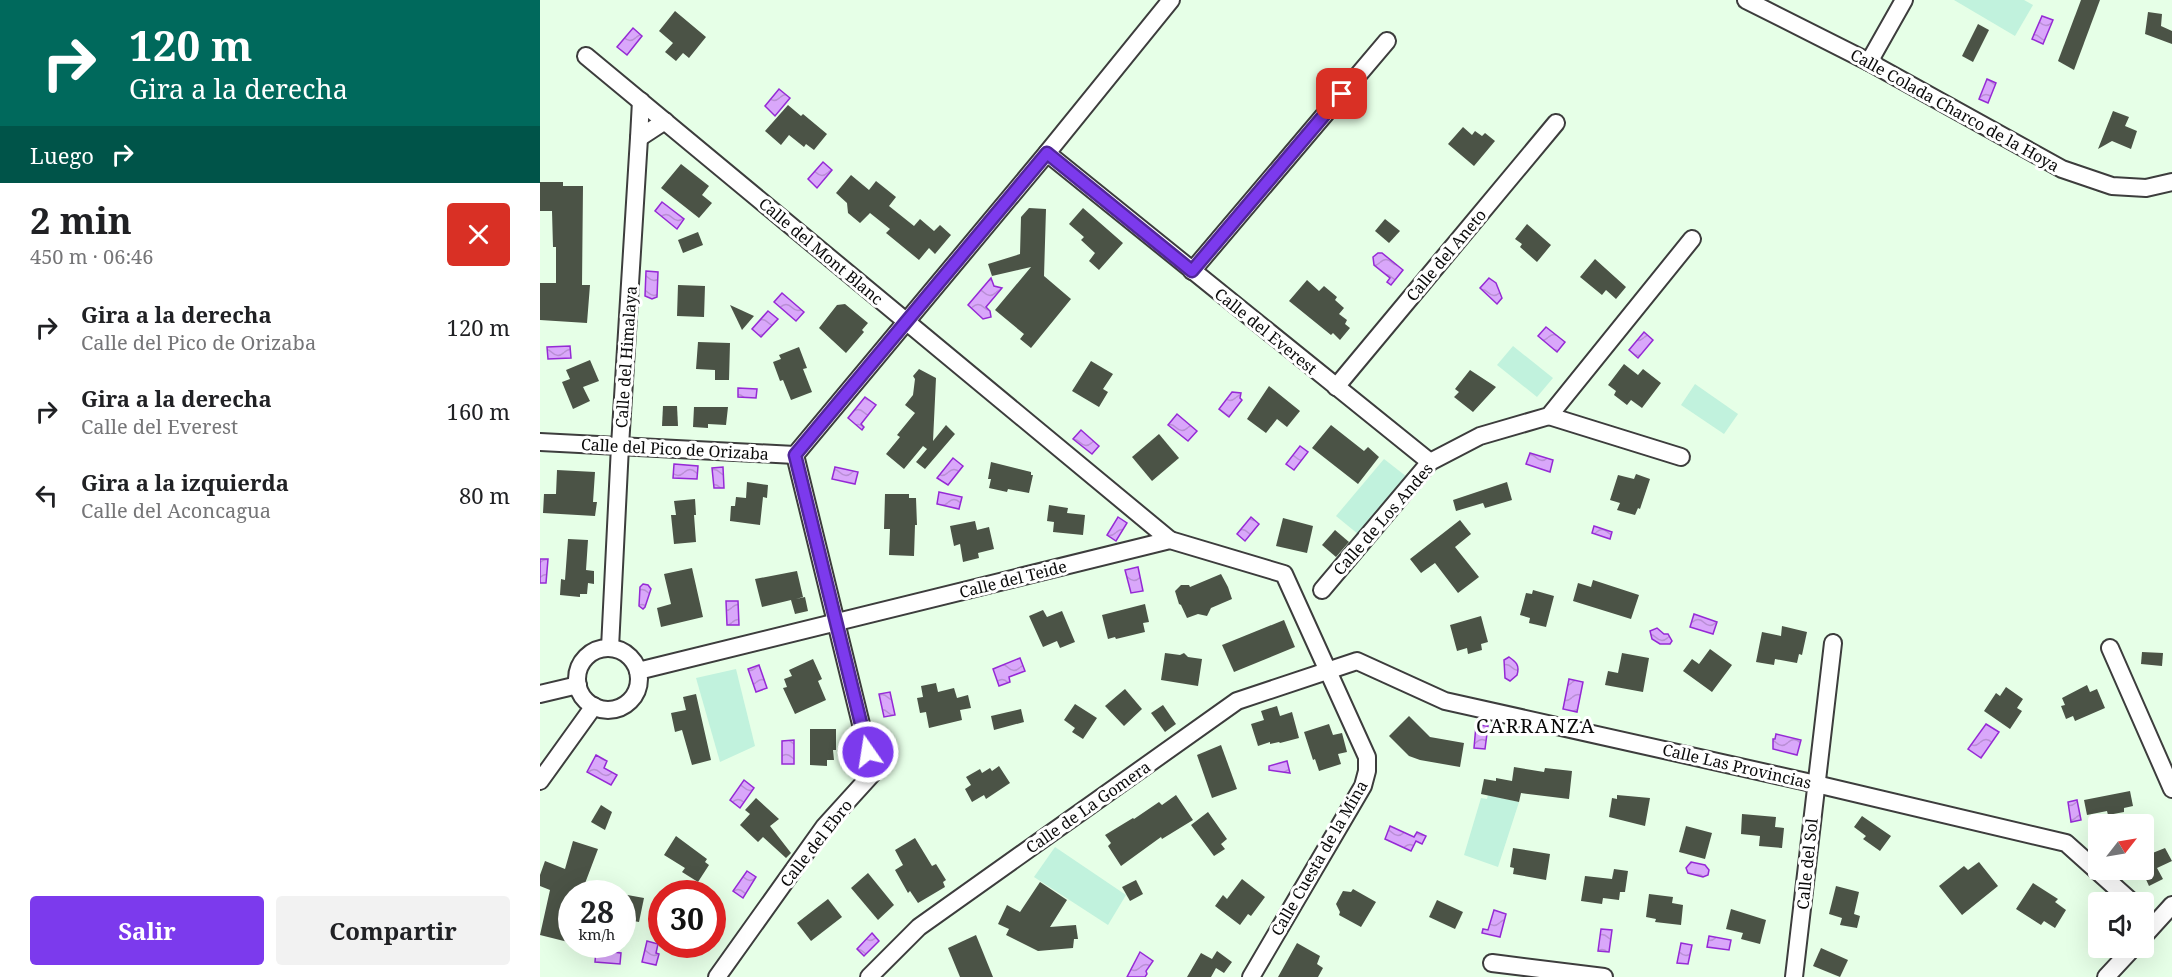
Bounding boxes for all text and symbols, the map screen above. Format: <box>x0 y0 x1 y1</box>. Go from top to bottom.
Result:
text: 120 m <box>129 16 253 73</box>
icon: right <box>30 24 108 102</box>
street label: Calle Colada Charco de la Hoya <box>1847 43 2063 177</box>
pin <box>1316 68 1367 119</box>
text: Gira a la derecha <box>129 70 348 107</box>
icon: arrive <box>1325 77 1358 110</box>
icon: right <box>106 138 139 171</box>
text: Luego <box>30 140 94 170</box>
street label: Calle del Mont Blanc <box>754 192 888 310</box>
text: 2 min <box>30 196 132 245</box>
button: close <box>447 203 510 266</box>
street label: Calle del Aneto <box>1401 204 1491 306</box>
text: 450 m · 06:46 <box>30 243 153 270</box>
street label: Calle del Everest <box>1210 283 1322 379</box>
street label: Calle del Himalaya <box>610 285 642 429</box>
text: Gira a la derecha <box>81 299 272 329</box>
icon: right <box>30 311 63 344</box>
text: 120 m <box>447 312 510 342</box>
text: Calle del Pico de Orizaba <box>81 329 316 356</box>
text: Gira a la derecha <box>81 383 272 413</box>
icon: right <box>30 395 63 428</box>
text: 160 m <box>447 396 510 426</box>
text: Calle del Everest <box>81 413 238 440</box>
street label: Calle del Pico de Orizaba <box>580 433 770 465</box>
street label: Calle de Los Andes <box>1328 458 1438 580</box>
text: Gira a la izquierda <box>81 467 289 497</box>
icon: left <box>30 479 63 512</box>
text: 80 m <box>459 480 510 510</box>
text: Calle del Aconcagua <box>81 497 271 524</box>
street label: Calle del Teide <box>957 555 1069 603</box>
district label: CARRANZA <box>1476 712 1596 739</box>
position arrow <box>836 720 900 784</box>
street label: Calle Las Provincias <box>1660 738 1814 794</box>
street label: Calle de La Gomera <box>1021 756 1155 858</box>
street label: Calle Cuesta de la Mina <box>1265 776 1373 940</box>
street label: Calle del Ebro <box>775 795 857 891</box>
north arrow <box>2088 814 2154 880</box>
map controls <box>2088 814 2154 958</box>
street label: Calle del Sol <box>1791 817 1823 911</box>
speed limit sign: 30 <box>648 880 726 958</box>
text: 28 <box>580 891 614 932</box>
button: sound <box>2088 892 2154 958</box>
button: Salir <box>30 896 264 965</box>
button: Compartir <box>276 896 510 965</box>
text: km/h <box>579 924 615 944</box>

